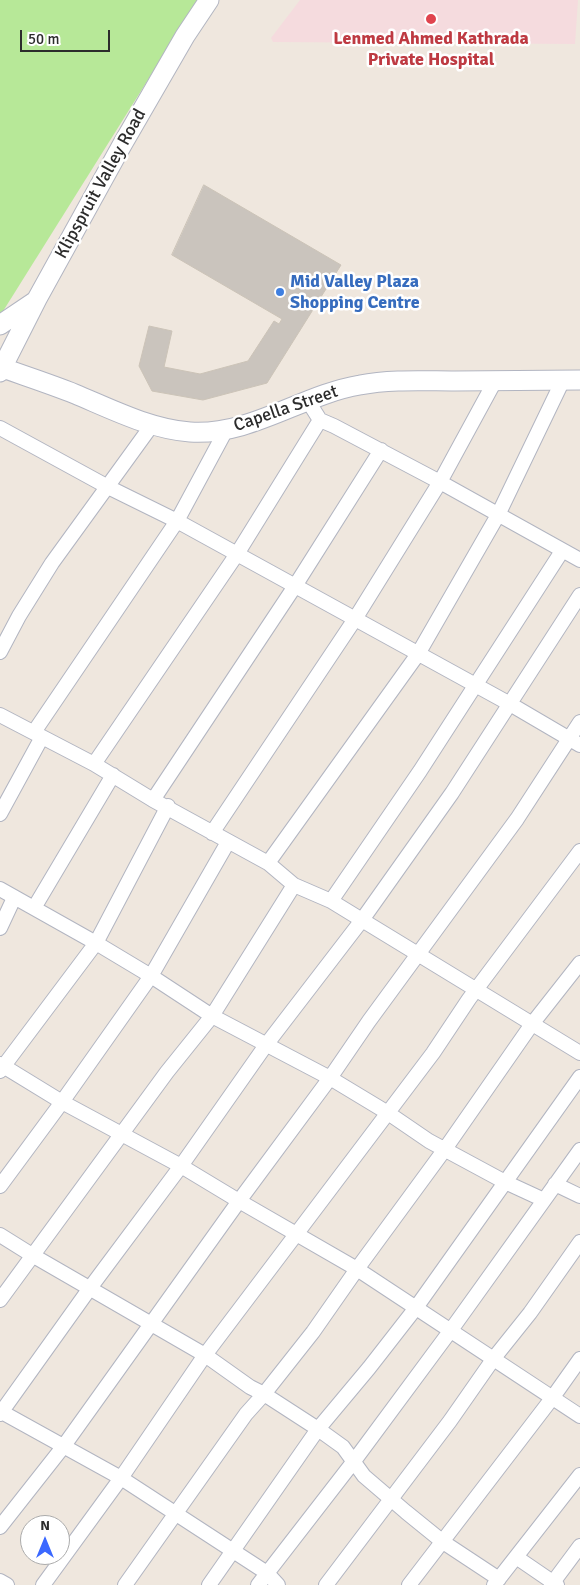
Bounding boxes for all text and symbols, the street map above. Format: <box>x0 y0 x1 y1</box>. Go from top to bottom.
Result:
marker: Lenmed Ahmed Kathrada Private Hospital <box>424 12 438 26</box>
scale bar <box>22 20 112 52</box>
place label: Lenmed Ahmed Kathrada Private Hospital <box>333 28 529 70</box>
text: 50 m <box>28 30 59 48</box>
street label: Klipspruit Valley Road <box>51 105 151 263</box>
place label: Mid Valley Plaza Shopping Centre <box>290 271 420 314</box>
marker: Mid Valley Plaza Shopping Centre <box>274 286 286 298</box>
street label: Capella Street <box>231 381 341 437</box>
north arrow <box>20 1515 70 1565</box>
text: N <box>40 1517 50 1534</box>

